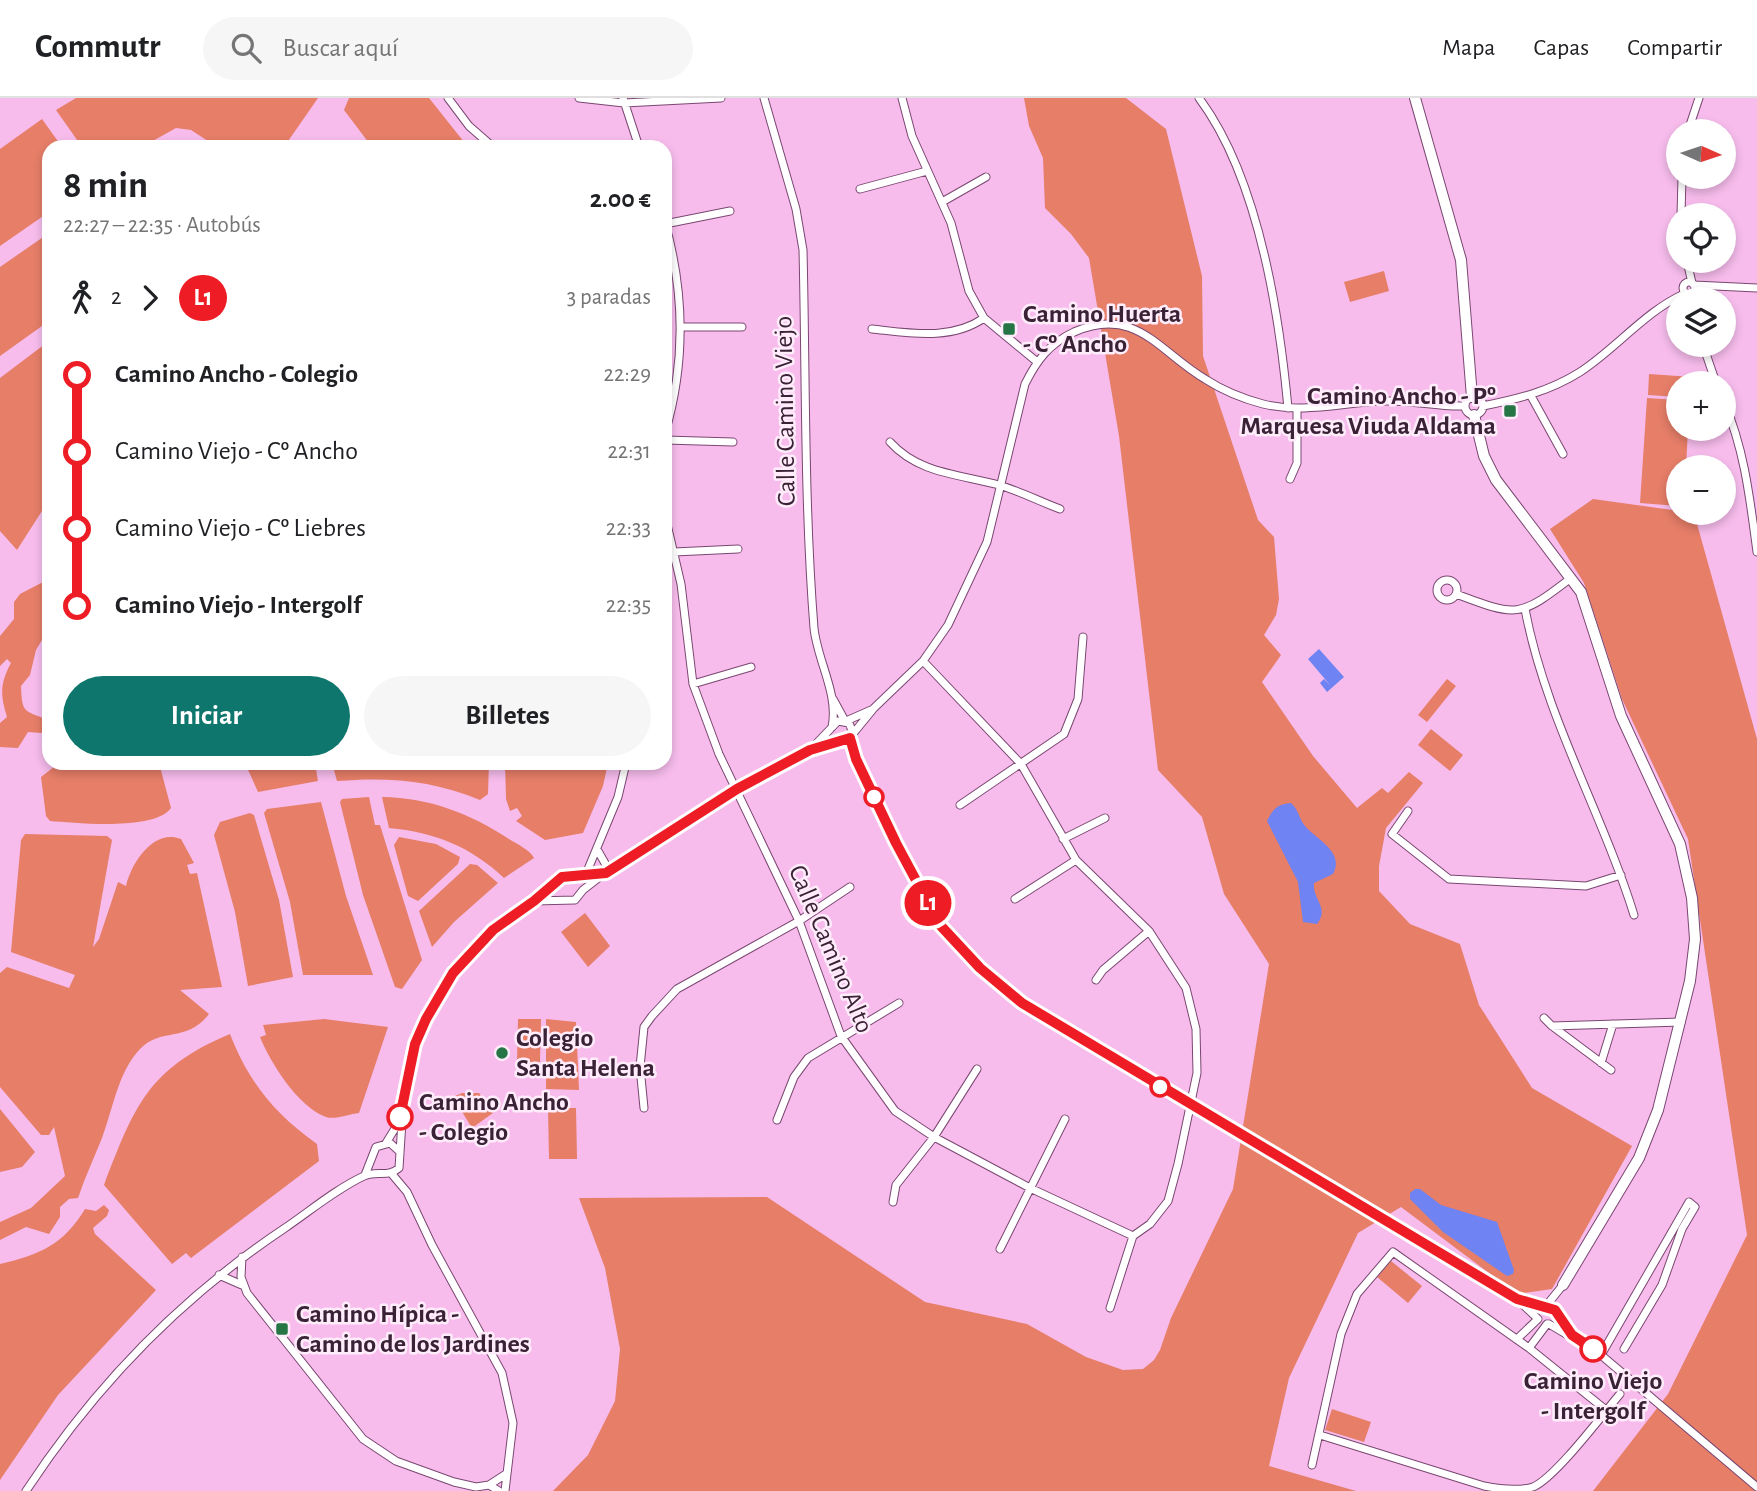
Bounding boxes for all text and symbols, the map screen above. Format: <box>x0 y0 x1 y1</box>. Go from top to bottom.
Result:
search box <box>203 17 693 80</box>
icon: search <box>227 29 265 67</box>
text: Commutr <box>35 31 161 64</box>
text: Buscar aquí <box>283 35 398 61</box>
text: Mapa <box>1442 36 1495 60</box>
text: Capas <box>1533 36 1589 60</box>
text: Compartir <box>1627 36 1722 60</box>
north arrow <box>1666 119 1736 189</box>
map controls <box>1666 119 1736 525</box>
text: 8 min <box>63 167 148 205</box>
text: 2.00 € <box>590 186 651 212</box>
button: locate <box>1666 203 1736 273</box>
text: 22:27 – 22:35 · Autobús <box>63 214 261 237</box>
icon: walk <box>63 279 101 317</box>
icon: forward <box>131 279 169 317</box>
text: 2 <box>111 286 121 309</box>
text: L1 <box>193 286 213 310</box>
text: 3 paradas <box>567 286 651 309</box>
button: layers <box>1666 287 1736 357</box>
place label: Camino Huerta - Cº Ancho <box>1023 301 1181 357</box>
street label: Calle Camino Viejo <box>770 316 800 506</box>
marker: Camino Huerta - Cº Ancho <box>1001 321 1017 337</box>
text: Camino Ancho - Colegio <box>115 361 358 387</box>
text: 22:29 <box>604 363 651 386</box>
button: + <box>1666 371 1736 441</box>
place label: Camino Ancho - Pº Marquesa Viuda Aldama <box>1240 383 1496 439</box>
marker: Camino Ancho - Pº Marquesa Viuda Aldama <box>1502 403 1518 419</box>
text: Camino Viejo - Cº Ancho <box>115 438 358 464</box>
text: 22:31 <box>607 440 651 463</box>
button: − <box>1666 455 1736 525</box>
text: Camino Viejo - Cº Liebres <box>115 515 366 541</box>
text: 22:33 <box>606 517 651 540</box>
text: Camino Viejo - Intergolf <box>115 592 362 618</box>
text: 22:35 <box>606 594 651 617</box>
button: Iniciar <box>63 676 350 756</box>
button: Billetes <box>364 676 651 756</box>
unlabelled marker <box>864 787 884 807</box>
street label: Calle Camino Alto <box>784 861 878 1037</box>
line badge: L1 <box>897 880 960 926</box>
text: L1 <box>918 891 938 915</box>
place label: Colegio Santa Helena <box>516 1025 655 1081</box>
marker: Colegio Santa Helena <box>494 1045 510 1061</box>
unlabelled marker <box>1150 1077 1170 1097</box>
place label: Camino Ancho - Colegio <box>419 1089 569 1145</box>
marker: Camino Ancho - Colegio <box>387 1104 413 1130</box>
place label: Camino Hípica - Camino de los Jardines <box>296 1301 530 1357</box>
marker: Camino Hípica - Camino de los Jardines <box>274 1321 290 1337</box>
marker: Camino Viejo - Intergolf <box>1580 1336 1606 1362</box>
place label: Camino Viejo - Intergolf <box>1524 1368 1662 1424</box>

